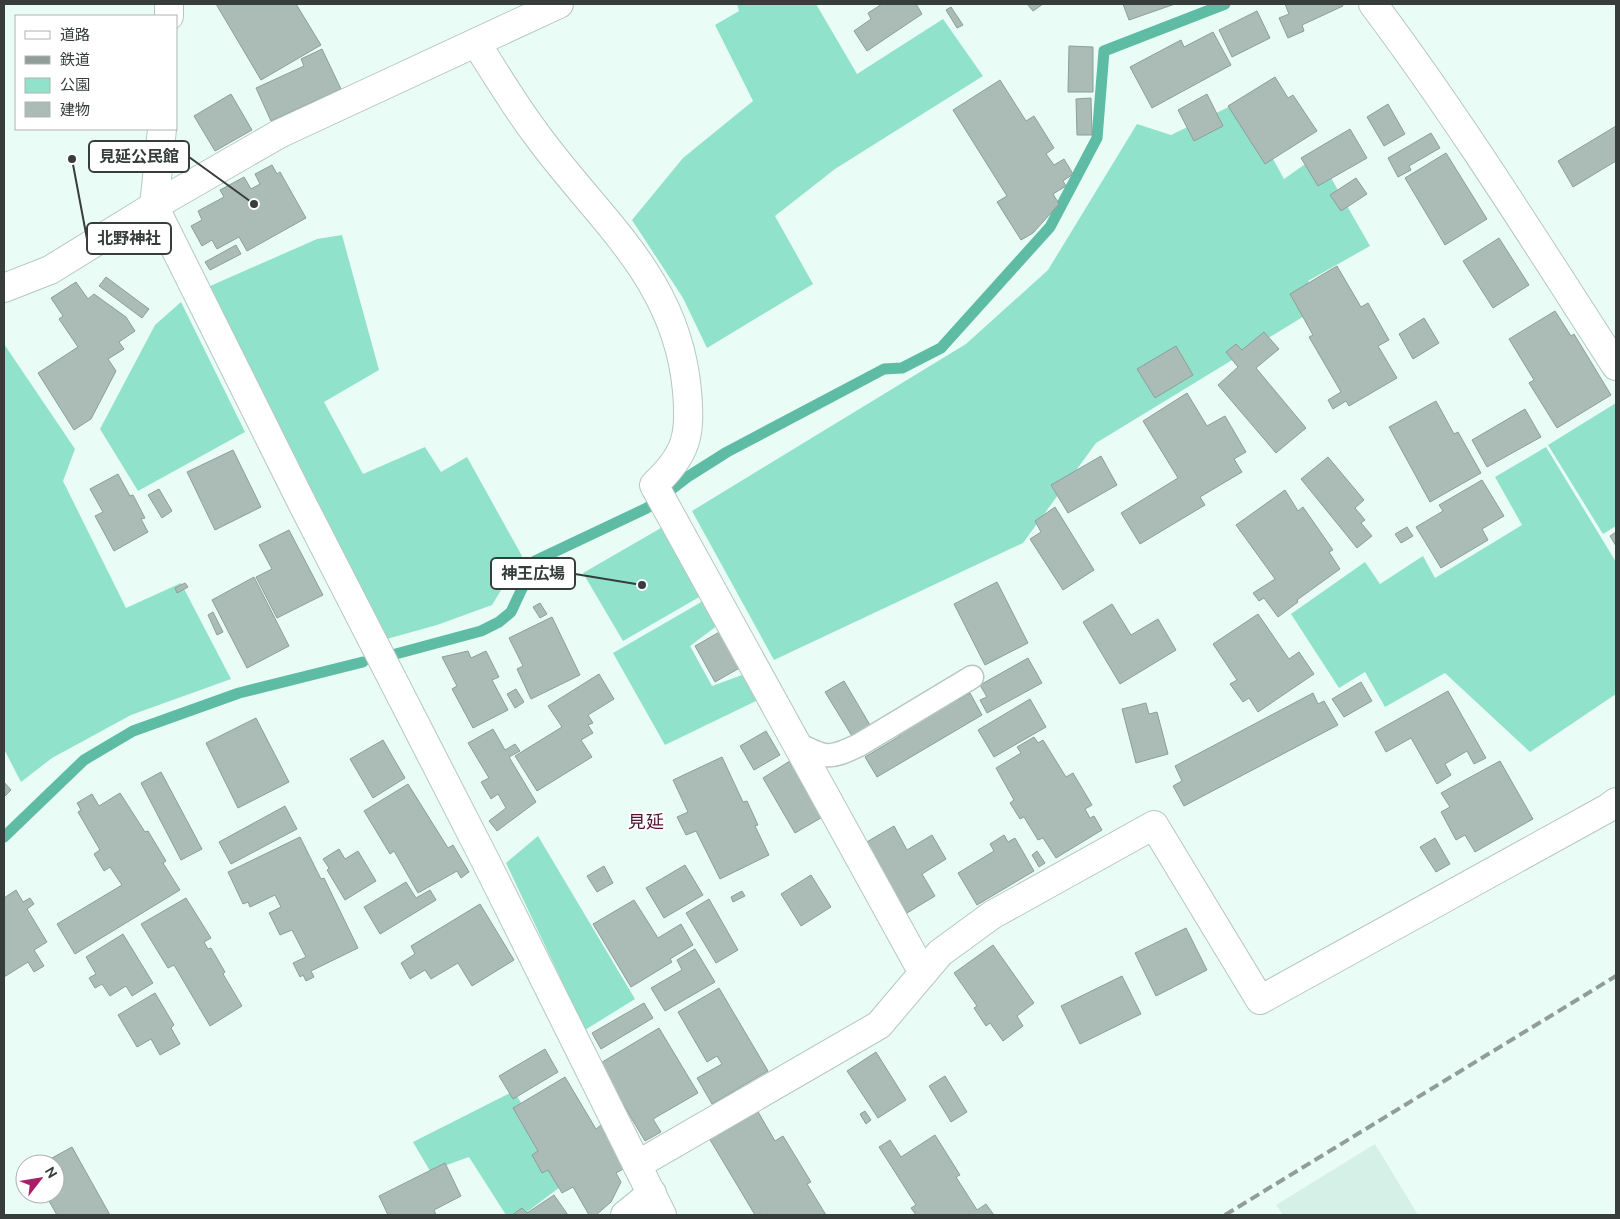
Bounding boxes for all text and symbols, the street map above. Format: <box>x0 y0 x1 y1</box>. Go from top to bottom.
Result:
legend <box>15 15 178 130</box>
text: 道路 <box>60 26 90 43</box>
text: 鉄道 <box>60 51 90 68</box>
text: 公園 <box>60 76 90 93</box>
text: 建物 <box>60 101 90 118</box>
callout: 見延公民館 <box>89 141 189 172</box>
text: 見延公民館 <box>99 147 179 165</box>
callout: 北野神社 <box>87 223 171 254</box>
text: 北野神社 <box>97 229 161 247</box>
callout: 神王広場 <box>491 558 575 589</box>
text: 神王広場 <box>501 564 565 582</box>
district label: 見延 <box>628 811 664 831</box>
north arrow <box>15 1154 65 1204</box>
text: N <box>42 1164 61 1181</box>

